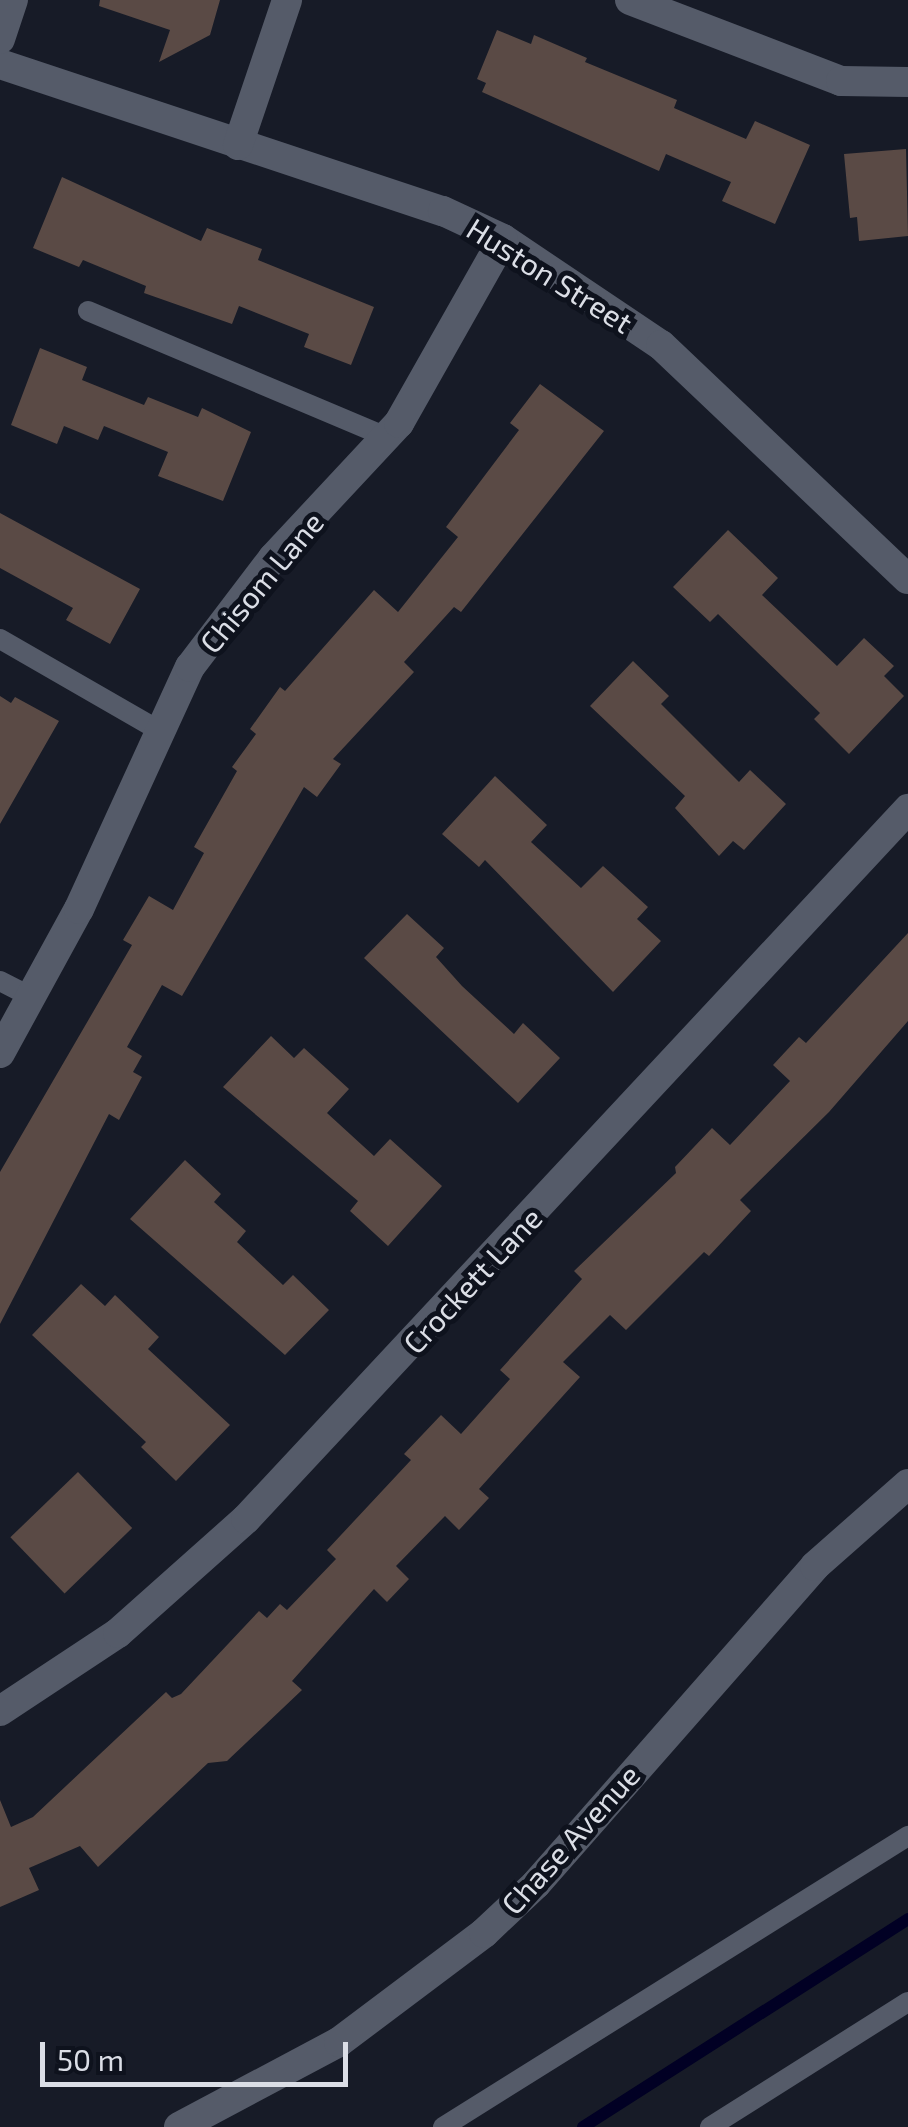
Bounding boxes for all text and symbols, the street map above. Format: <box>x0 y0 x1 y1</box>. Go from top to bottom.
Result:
street label: Huston Street <box>461 210 639 340</box>
street label: Chisom Lane <box>192 504 330 660</box>
street label: Crockett Lane <box>395 1200 549 1360</box>
street label: Chase Avenue <box>493 1757 647 1921</box>
scale bar <box>45 2022 352 2084</box>
text: 50 m <box>57 2041 124 2077</box>

